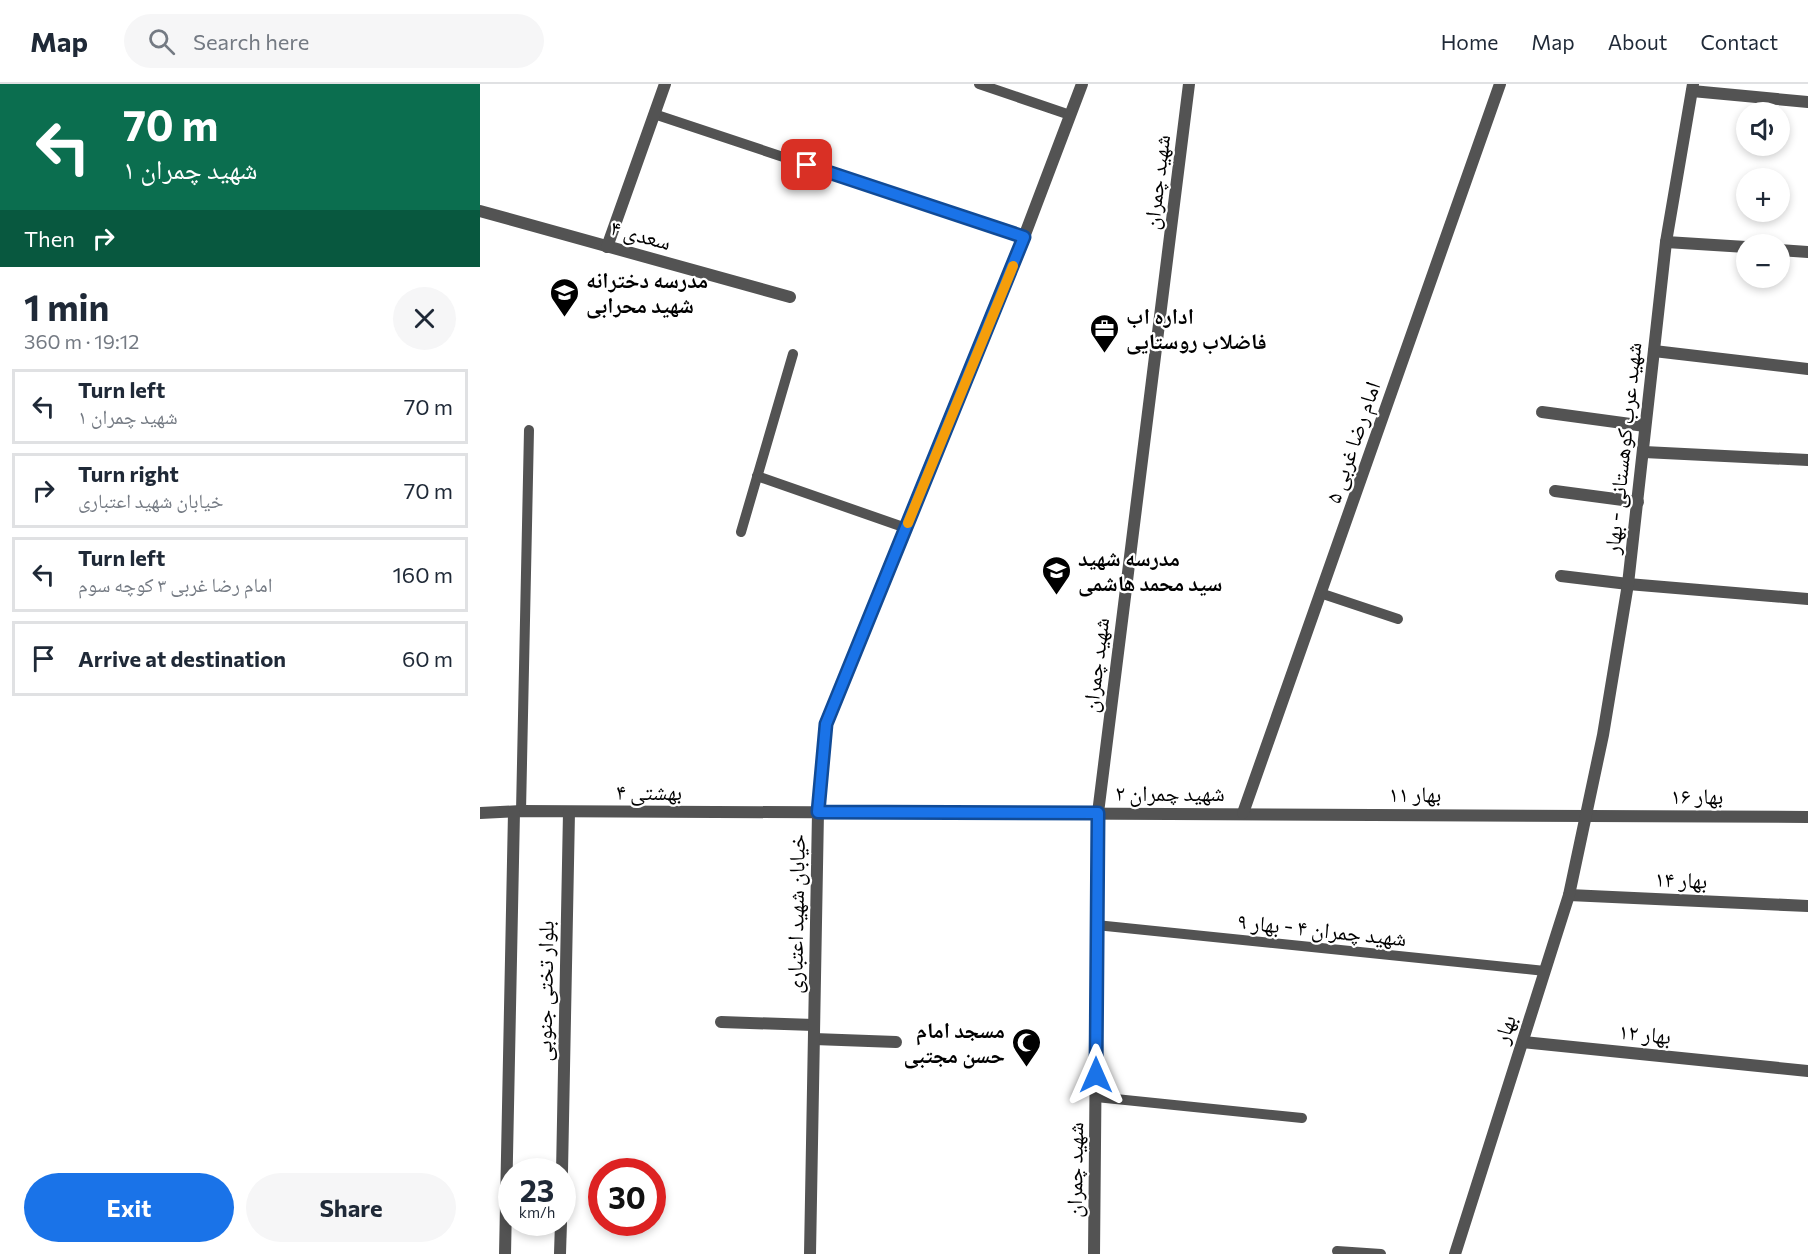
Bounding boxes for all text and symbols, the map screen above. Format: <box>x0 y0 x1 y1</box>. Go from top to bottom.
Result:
search box <box>124 14 544 68</box>
text: Map <box>30 24 88 58</box>
icon: search <box>145 25 178 58</box>
text: Search here <box>193 28 309 55</box>
text: Home <box>1441 29 1498 54</box>
text: Map <box>1531 29 1575 54</box>
text: About <box>1608 29 1667 54</box>
text: Contact <box>1700 29 1778 54</box>
text: 70 m <box>123 98 218 150</box>
map controls <box>1736 102 1790 288</box>
button: sound <box>1736 102 1790 156</box>
icon: left <box>24 108 102 186</box>
street label: شهید چمران <box>1137 133 1176 231</box>
pin <box>781 139 832 190</box>
icon: arrive <box>790 148 823 181</box>
text: شهید چمران ۱ <box>123 152 258 185</box>
button: + <box>1736 168 1790 222</box>
street label: سعدی ۴ <box>607 213 674 256</box>
icon: right <box>87 222 120 255</box>
text: Then <box>24 225 75 252</box>
button: − <box>1736 234 1790 288</box>
place label: مدرسه دخترانه شهید محرابی <box>586 266 708 319</box>
school or university icon: مدرسه دخترانه شهید محرابی <box>549 276 581 318</box>
text: 1 min <box>24 284 109 328</box>
button: close <box>393 287 456 350</box>
place label: اداره اب فاضلاب روستایی <box>1126 302 1267 355</box>
office icon: اداره اب فاضلاب روستایی <box>1089 312 1121 354</box>
text: 360 m · 19:12 <box>24 329 139 353</box>
street label: شهید عرب کوهستانی - بهار <box>1597 341 1648 556</box>
text: Turn left <box>78 376 165 403</box>
street label: امام رضا غربی ۵ <box>1319 378 1387 507</box>
icon: left <box>27 390 60 423</box>
text: 70 m <box>404 393 453 420</box>
text: شهید چمران ۱ <box>78 404 178 428</box>
text: Turn right <box>78 460 179 487</box>
icon: right <box>27 474 60 507</box>
text: 70 m <box>404 477 453 504</box>
text: خیابان شهید اعتباری <box>78 488 223 512</box>
text: Turn left <box>78 544 165 571</box>
place label: مدرسه شهید سید محمد هاشمی <box>1078 544 1222 597</box>
school or university icon: مدرسه شهید سید محمد هاشمی <box>1041 554 1073 596</box>
icon: left <box>27 558 60 591</box>
text: 160 m <box>392 561 453 588</box>
text: امام رضا غربی ۳ کوچه سوم <box>78 572 273 596</box>
street label: شهید چمران <box>1076 616 1115 714</box>
icon: arrive <box>27 642 60 675</box>
text: Arrive at destination <box>78 645 286 672</box>
text: 60 m <box>402 645 453 672</box>
street label: بهشتی ۴ <box>616 778 682 806</box>
street label: شهید چمران ۲ <box>1115 779 1225 807</box>
street label: بهار ۱۱ <box>1389 780 1441 807</box>
street label: بهار ۱۶ <box>1671 782 1723 809</box>
street label: خیابان شهید اعتباری <box>780 834 811 994</box>
street label: بهار ۱۴ <box>1654 865 1708 893</box>
street label: شهید چمران ۴ - بهار ۹ <box>1236 907 1408 952</box>
street label: بلوار تختی جنوبی <box>529 920 560 1062</box>
street label: بهار <box>1486 1011 1521 1048</box>
place label: مسجد امام حسن مجتبی <box>904 1016 1005 1069</box>
street label: بهار ۱۲ <box>1617 1017 1673 1049</box>
mosque icon: مسجد امام حسن مجتبی <box>1010 1026 1042 1068</box>
position arrow <box>1064 1043 1128 1107</box>
street label: شهید چمران <box>1060 1122 1089 1218</box>
speed limit sign: 30 <box>588 1158 666 1236</box>
text: 23 <box>520 1171 554 1208</box>
button: Exit <box>24 1173 234 1242</box>
button: Share <box>246 1173 456 1242</box>
text: km/h <box>519 1203 555 1221</box>

